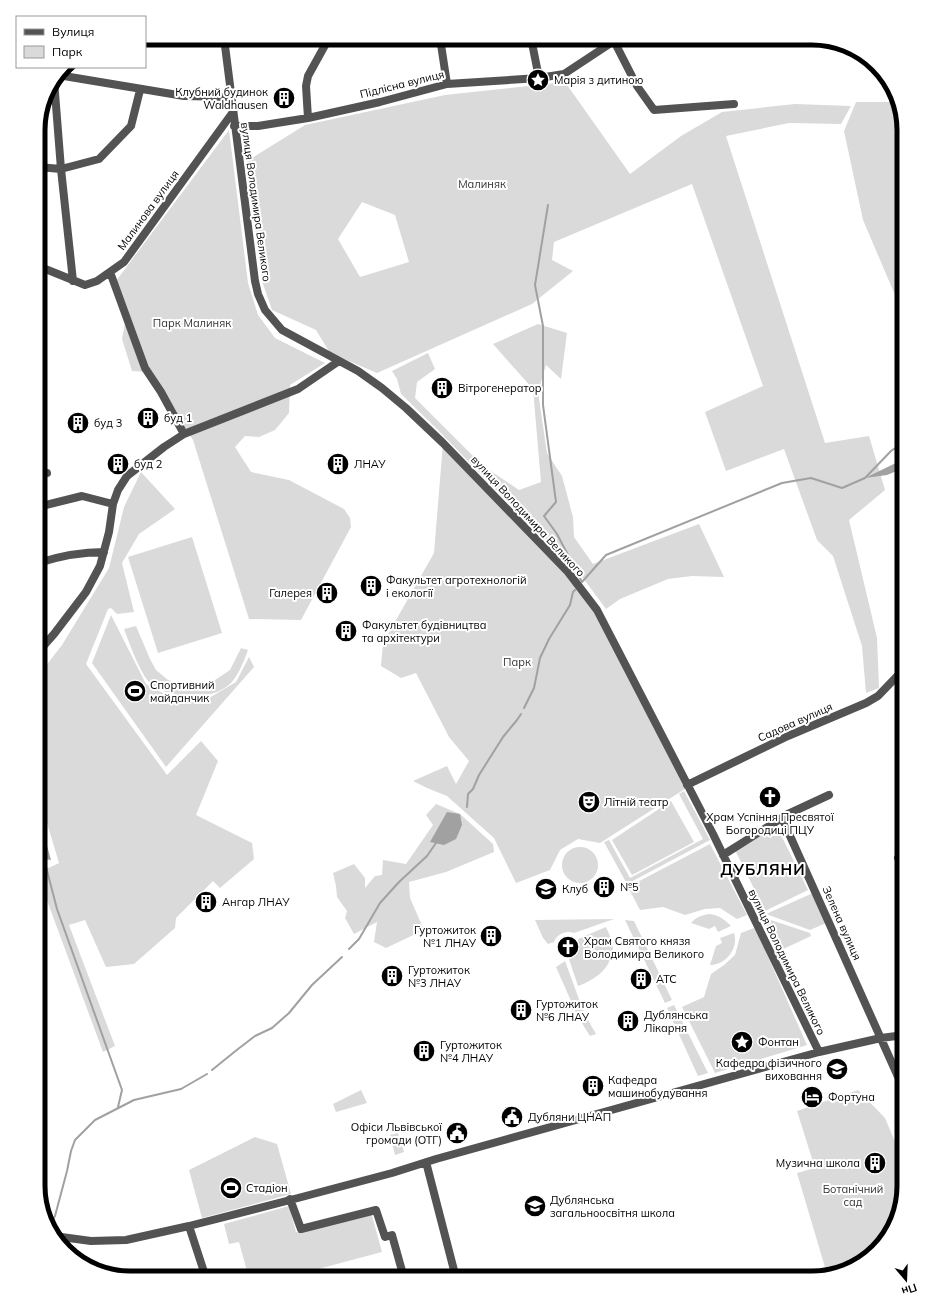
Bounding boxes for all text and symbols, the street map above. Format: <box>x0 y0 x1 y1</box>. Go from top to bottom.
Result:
legend <box>16 16 146 68</box>
text: Вулиця <box>52 24 94 39</box>
text: Парк <box>52 44 83 59</box>
street label: Підлісна вулиця <box>358 67 446 101</box>
place icon: Марія з дитиною <box>525 67 551 93</box>
place label: Марія з дитиною <box>554 73 644 87</box>
place label: Клубний будинок Waldhausen <box>175 85 268 112</box>
building icon: Клубний будинок Waldhausen <box>271 85 297 111</box>
street label: вулиця Володимира Великого <box>238 121 274 283</box>
street label: Малинова вулиця <box>114 167 182 253</box>
park label: Малиняк <box>458 177 506 191</box>
park label: Парк Малиняк <box>153 316 231 330</box>
building icon: Вітрогенератор <box>429 375 455 401</box>
place label: Вітрогенератор <box>458 381 542 395</box>
building icon: буд 1 <box>135 405 161 431</box>
building icon: буд 3 <box>65 410 91 436</box>
place label: буд 1 <box>164 411 192 425</box>
place label: буд 3 <box>94 416 122 430</box>
building icon: буд 2 <box>105 451 131 477</box>
building icon: ЛНАУ <box>325 451 351 477</box>
street label: вулиця Володимира Великого <box>468 452 588 580</box>
place label: буд 2 <box>134 457 163 471</box>
place label: ЛНАУ <box>354 457 386 471</box>
building icon: Факультет агротехнологій і екології <box>358 573 384 599</box>
place label: Факультет агротехнологій і екології <box>386 573 526 600</box>
building icon: Галерея <box>314 580 340 606</box>
place label: Галерея <box>269 586 312 600</box>
building icon: Факультет будівництва та архітектури <box>333 618 359 644</box>
place label: Факультет будівництва та архітектури <box>362 618 486 645</box>
park label: Парк <box>503 655 531 669</box>
sports icon: Спортивний майданчик <box>122 678 148 704</box>
place label: Спортивний майданчик <box>150 678 215 705</box>
street label: Садова вулиця <box>755 699 835 745</box>
church icon: Храм Успіння Пресвятої Богородиці ПЦУ <box>757 784 783 810</box>
theatre icon: Літній театр <box>576 789 602 815</box>
place label: Літній театр <box>604 795 669 809</box>
place label: Храм Успіння Пресвятої Богородиці ПЦУ <box>706 810 834 837</box>
district label: ДУБЛЯНИ <box>721 860 805 879</box>
building icon: №5 <box>591 874 617 900</box>
school or university icon: Клуб <box>533 876 559 902</box>
place label: №5 <box>620 880 639 894</box>
place label: Клуб <box>562 882 588 896</box>
street label: Зелена вулиця <box>819 884 865 962</box>
street label: вулиця Володимира Великого <box>745 887 829 1037</box>
building icon: Ангар ЛНАУ <box>193 889 219 915</box>
place label: Ангар ЛНАУ <box>222 895 290 909</box>
place label: Гуртожиток №1 ЛНАУ <box>414 923 477 950</box>
building icon: Гуртожиток №1 ЛНАУ <box>478 923 504 949</box>
church icon: Храм Святого князя Володимира Великого <box>555 934 581 960</box>
place label: Храм Святого князя Володимира Великого <box>584 934 704 961</box>
building icon: Гуртожиток №3 ЛНАУ <box>379 963 405 989</box>
place label: Гуртожиток №3 ЛНАУ <box>408 963 470 990</box>
building icon: АТС <box>628 966 654 992</box>
place label: АТС <box>656 972 677 986</box>
building icon: Гуртожиток №6 ЛНАУ <box>508 997 534 1023</box>
place label: Гуртожиток №6 ЛНАУ <box>536 997 598 1024</box>
building icon: Дублянська Лікарня <box>615 1008 641 1034</box>
place label: Дублянська Лікарня <box>644 1008 708 1035</box>
place icon: Фонтан <box>729 1029 755 1055</box>
place label: Фонтан <box>758 1035 799 1049</box>
building icon: Гуртожиток №4 ЛНАУ <box>411 1038 437 1064</box>
place label: Гуртожиток №4 ЛНАУ <box>440 1038 502 1065</box>
place label: Кафедра фізичного виховання <box>716 1056 822 1083</box>
school or university icon: Кафедра фізичного виховання <box>824 1056 850 1082</box>
building icon: Кафедра машинобудування <box>580 1073 606 1099</box>
place label: Кафедра машинобудування <box>608 1073 707 1100</box>
hotel icon: Фортуна <box>799 1084 825 1110</box>
place label: Фортуна <box>828 1090 875 1104</box>
public building icon: Дубляни ЦНАП <box>499 1104 525 1130</box>
place label: Дубляни ЦНАП <box>528 1110 611 1124</box>
place label: Офіси Львівської громади (ОТГ) <box>351 1120 442 1147</box>
public building icon: Офіси Львівської громади (ОТГ) <box>444 1120 470 1146</box>
building icon: Музична школа <box>862 1150 888 1176</box>
place label: Музична школа <box>776 1156 860 1170</box>
sports icon: Стадіон <box>218 1175 244 1201</box>
place label: Стадіон <box>246 1181 288 1195</box>
park label: Ботанічний сад <box>823 1182 883 1209</box>
school or university icon: Дублянська загальноосвітня школа <box>522 1193 548 1219</box>
place label: Дублянська загальноосвітня школа <box>550 1193 675 1220</box>
north arrow <box>886 1260 926 1300</box>
text: Пн <box>900 1280 919 1299</box>

